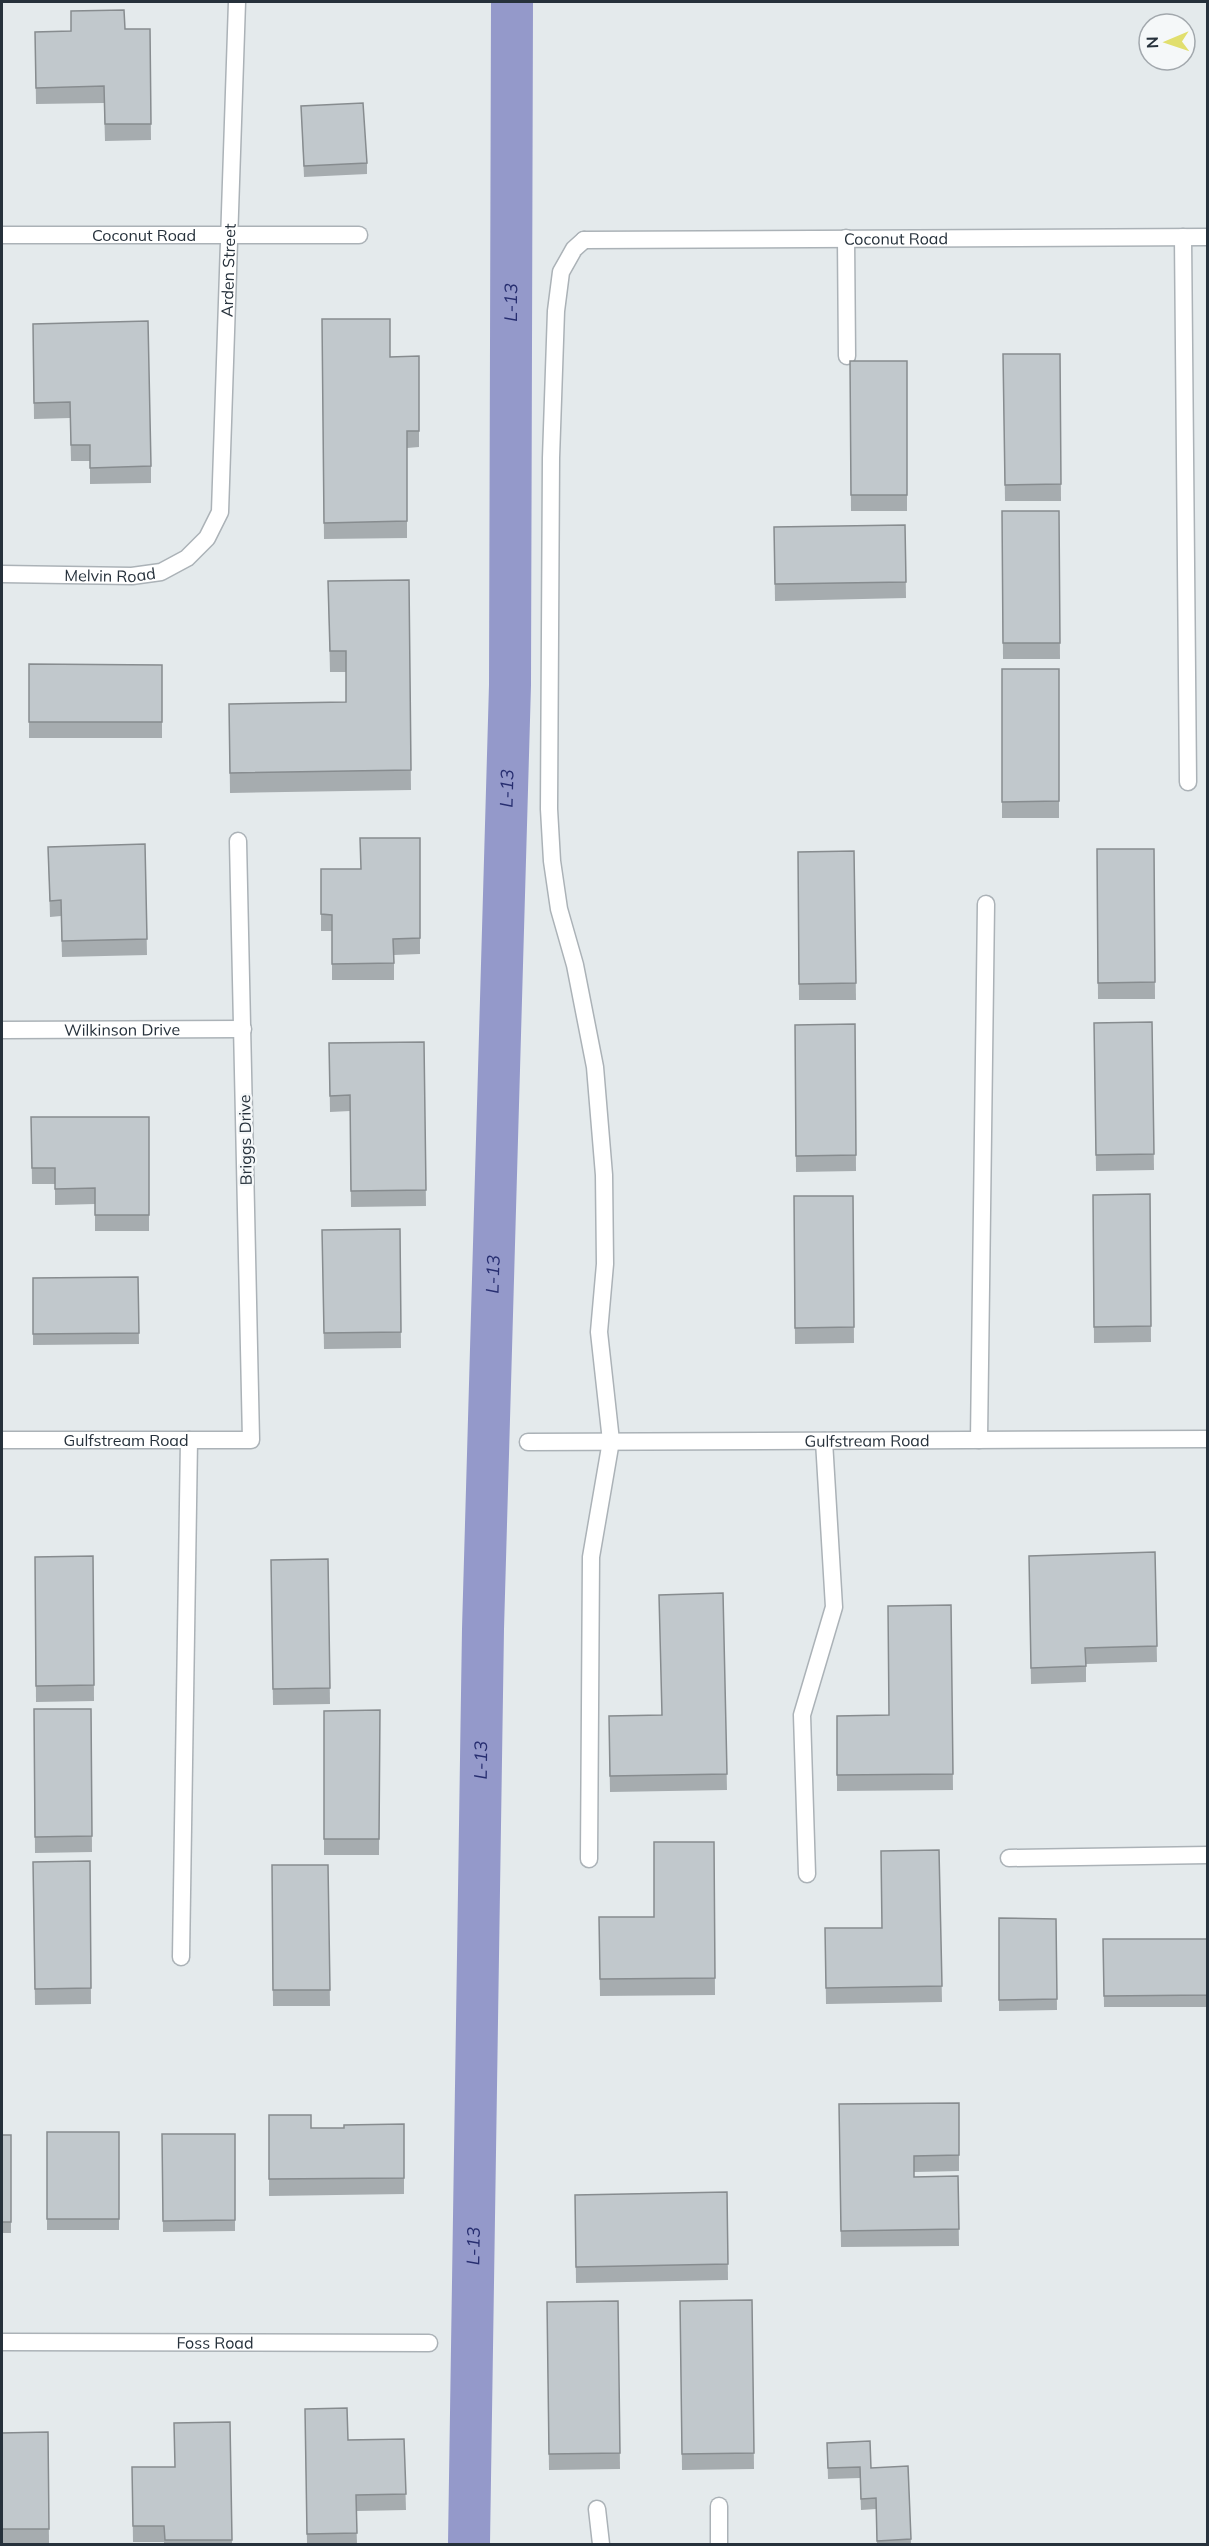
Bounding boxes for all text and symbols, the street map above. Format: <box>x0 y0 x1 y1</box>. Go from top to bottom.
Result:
north arrow <box>1137 12 1197 72</box>
text: N <box>1142 36 1162 49</box>
street label: Arden Street <box>217 223 240 317</box>
street label: Coconut Road <box>92 225 196 245</box>
street label: Coconut Road <box>844 228 948 249</box>
water label: L-13 <box>499 283 522 322</box>
street label: Melvin Road <box>64 563 157 586</box>
water label: L-13 <box>494 769 519 808</box>
street label: Wilkinson Drive <box>64 1019 180 1040</box>
street label: Briggs Drive <box>234 1095 256 1185</box>
water label: L-13 <box>481 1254 505 1294</box>
street label: Gulfstream Road <box>63 1430 189 1450</box>
street label: Gulfstream Road <box>804 1430 930 1451</box>
water label: L-13 <box>469 1740 492 1780</box>
water label: L-13 <box>461 2226 485 2265</box>
street label: Foss Road <box>176 2332 254 2353</box>

